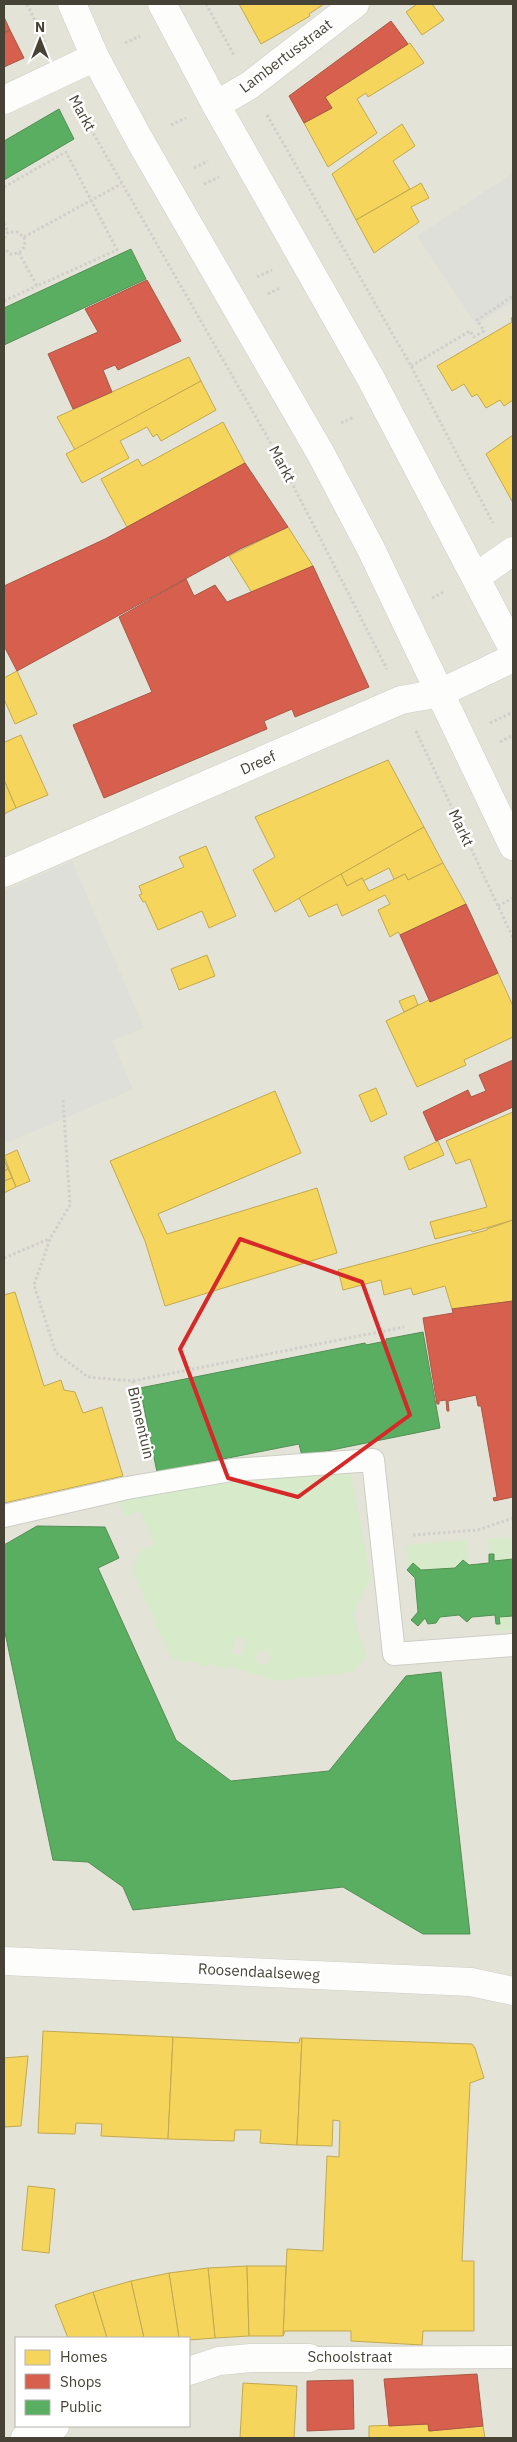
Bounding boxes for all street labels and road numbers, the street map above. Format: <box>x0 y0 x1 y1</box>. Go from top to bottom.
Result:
street label: Lambertusstraat <box>236 15 336 97</box>
street label: Markt <box>65 91 100 134</box>
street label: Markt <box>265 442 300 485</box>
street label: Dreef <box>237 746 279 779</box>
street label: Markt <box>445 806 478 849</box>
street label: Binnentuin <box>124 1385 159 1461</box>
street label: Roosendaalseweg <box>198 1959 321 1984</box>
street label: Schoolstraat <box>308 2347 392 2366</box>

